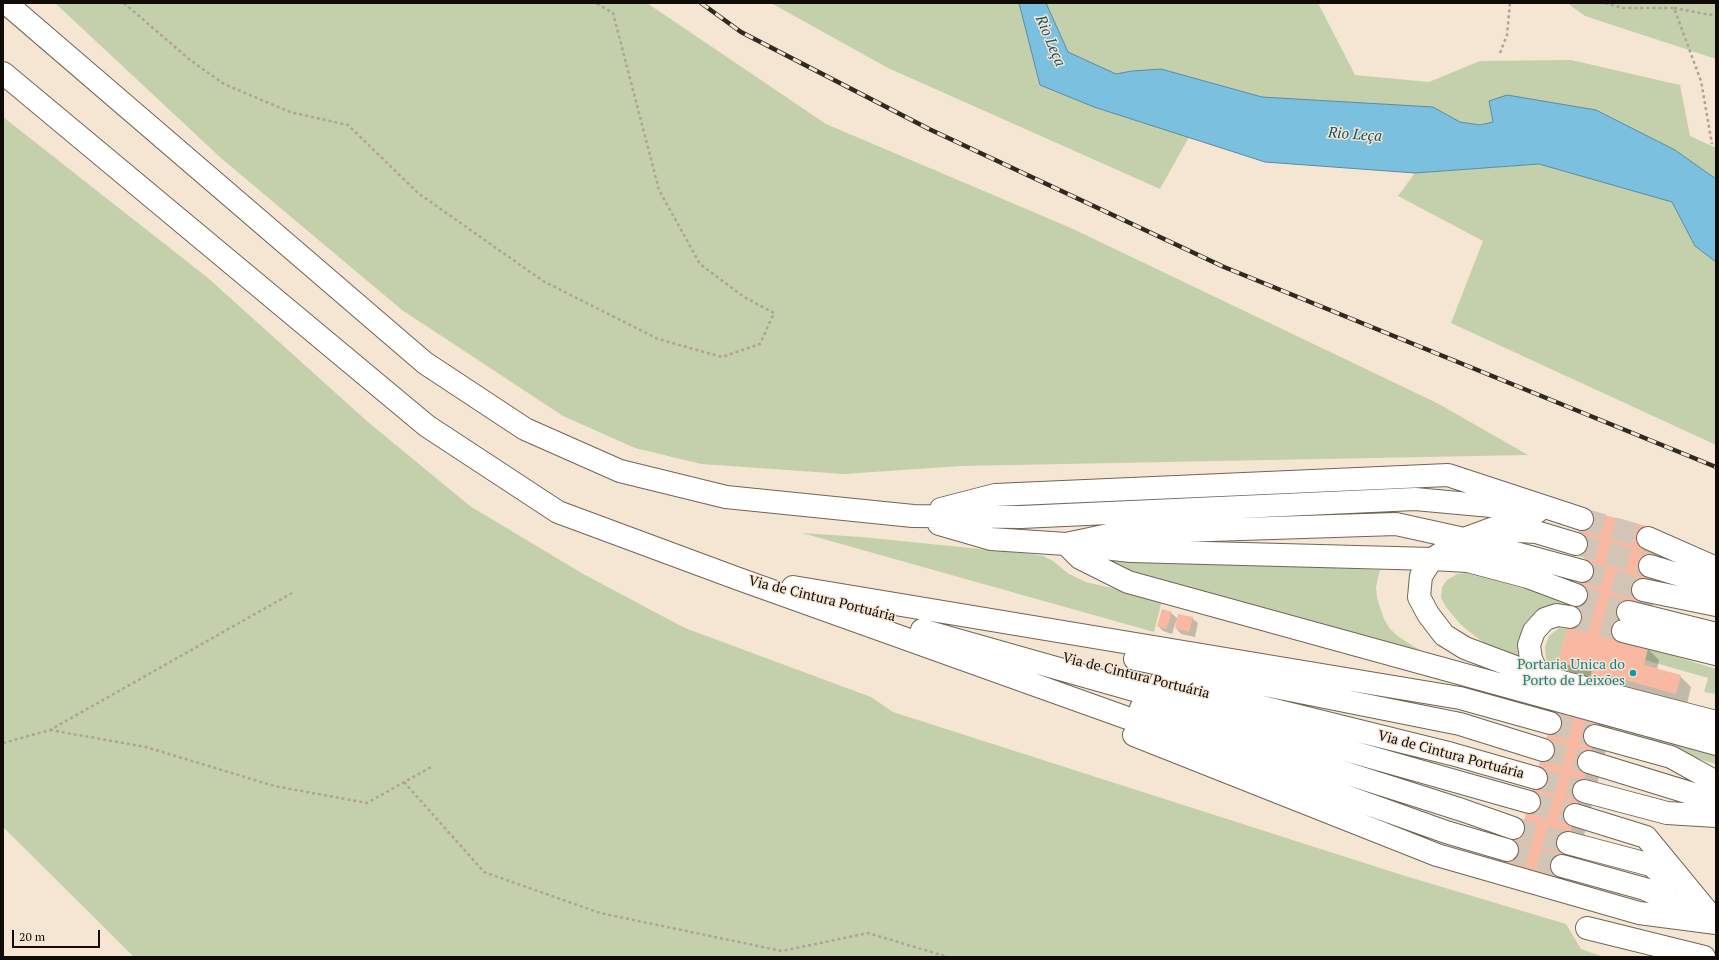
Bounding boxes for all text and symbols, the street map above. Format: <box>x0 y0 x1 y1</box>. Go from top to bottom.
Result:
water label: Rio Leça <box>1031 13 1069 69</box>
water label: Rio Leça <box>1327 124 1383 146</box>
street label: Via de Cintura Portuária <box>747 573 897 625</box>
street label: Via de Cintura Portuária <box>1061 650 1211 702</box>
place label: Portaria Unica do Porto de Leixões <box>1517 657 1625 690</box>
marker: Portaria Unica do Porto de Leixões <box>1628 668 1638 678</box>
street label: Via de Cintura Portuária <box>1376 727 1526 783</box>
scale bar <box>14 922 102 948</box>
text: 20 m <box>19 929 45 944</box>

